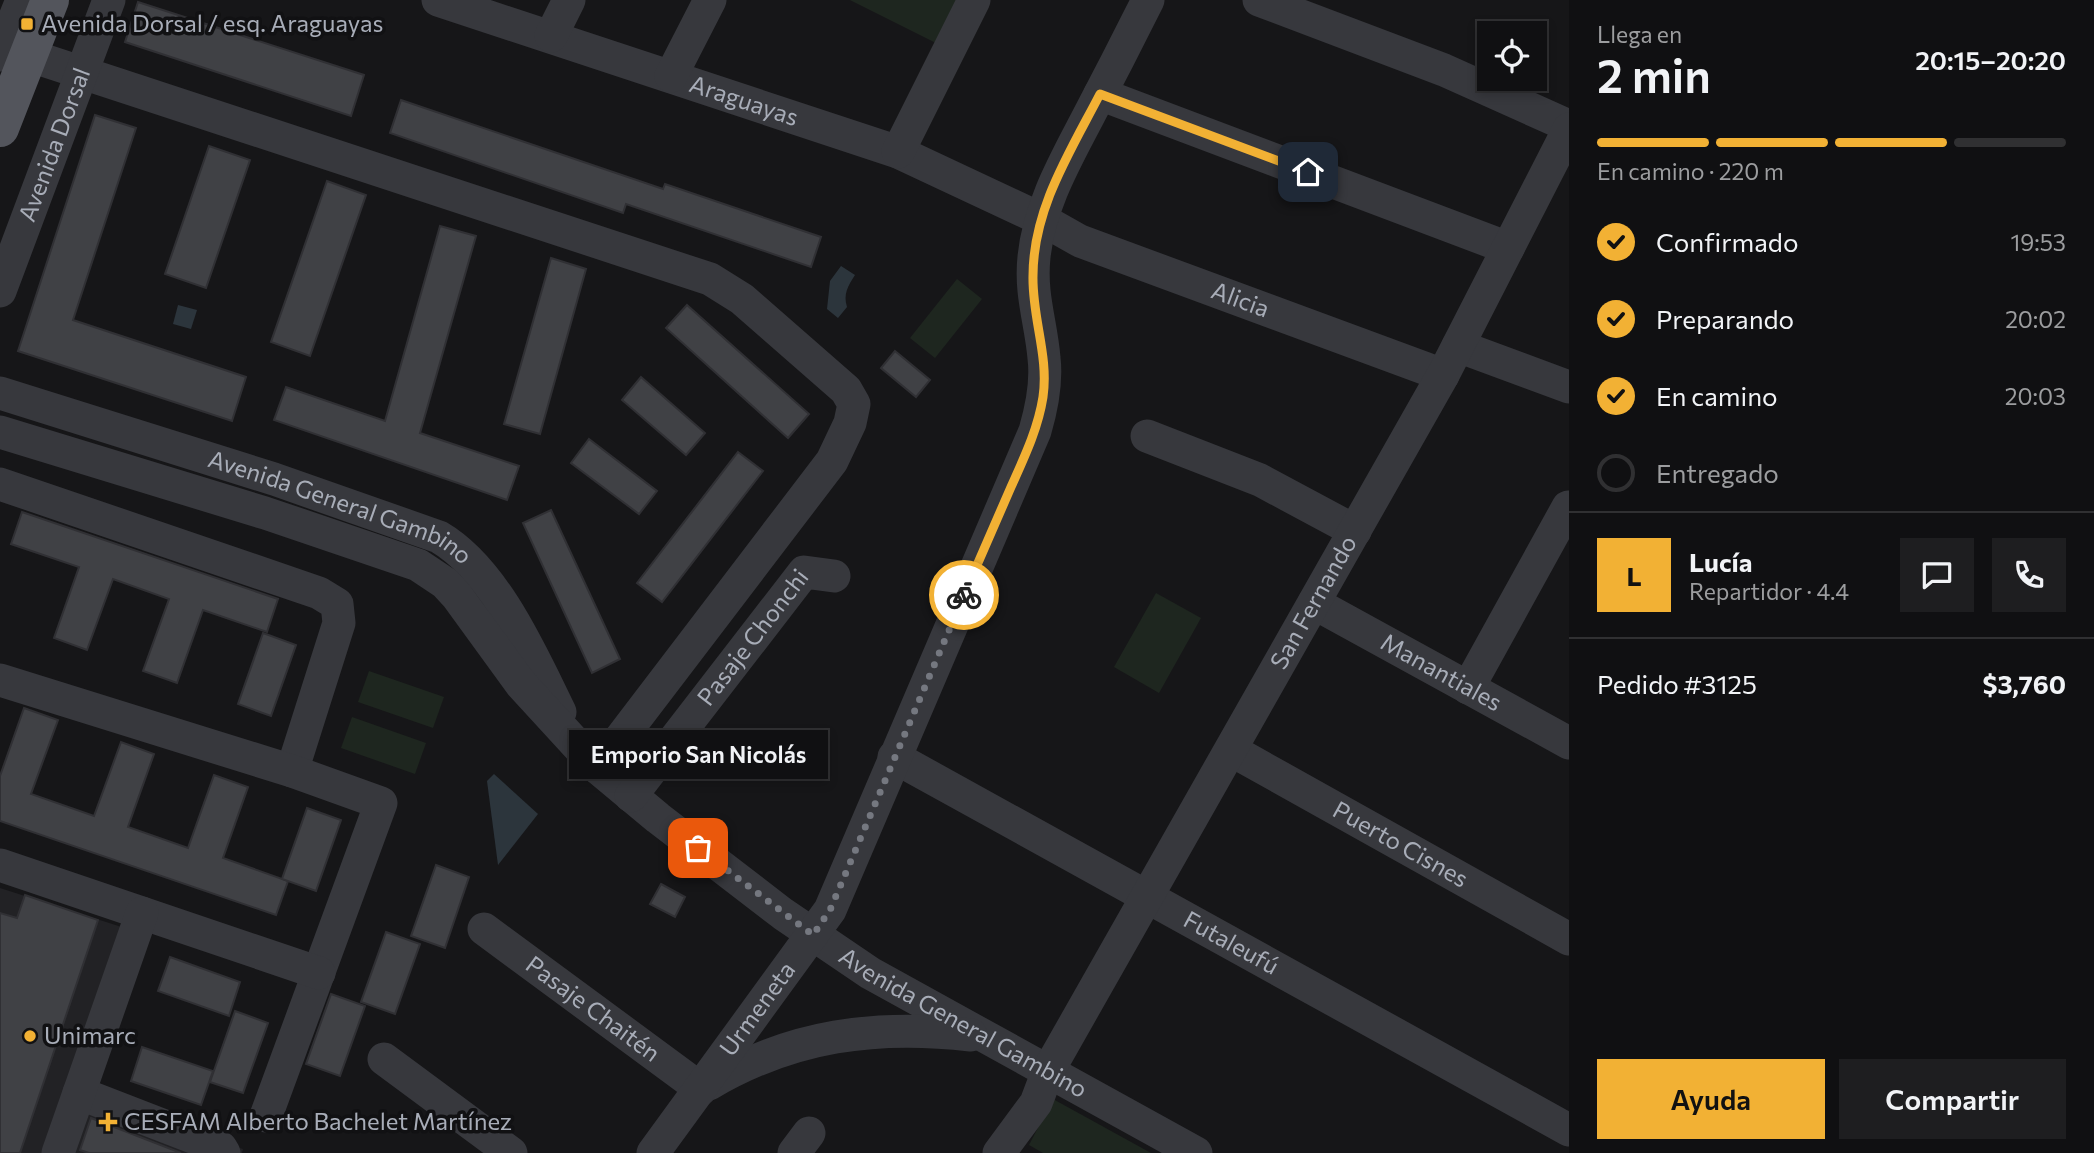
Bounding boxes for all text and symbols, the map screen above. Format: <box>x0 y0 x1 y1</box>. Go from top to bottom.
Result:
place label: Avenida Dorsal / esq. Araguayas <box>41 8 383 37</box>
marker: Avenida Dorsal / esq. Araguayas <box>19 16 35 32</box>
text: Llega en <box>1597 20 1682 48</box>
map controls <box>1477 21 1547 91</box>
button: locate <box>1477 21 1547 91</box>
text: 20:15–20:20 <box>1915 44 2066 75</box>
text: 2 min <box>1597 46 1711 102</box>
street label: Avenida Dorsal <box>11 63 95 225</box>
street label: Araguayas <box>686 68 802 131</box>
pin <box>1278 142 1338 202</box>
icon: home <box>1289 153 1327 191</box>
text: En camino · 220 m <box>1597 157 1784 185</box>
icon: check <box>1597 223 1635 261</box>
text: Confirmado <box>1656 226 1798 257</box>
text: 19:53 <box>2010 228 2066 256</box>
street label: Alicia <box>1208 275 1274 323</box>
icon: check <box>1597 300 1635 338</box>
text: Preparando <box>1656 303 1794 334</box>
text: 20:02 <box>2005 305 2066 333</box>
icon: check <box>1597 377 1635 415</box>
text: En camino <box>1656 380 1778 411</box>
text: 20:03 <box>2005 382 2066 410</box>
street label: Avenida General Gambino <box>205 443 479 569</box>
text: Entregado <box>1656 457 1779 488</box>
street label: San Fernando <box>1263 530 1362 674</box>
button: chat <box>1900 538 1974 612</box>
button: phone <box>1992 538 2066 612</box>
text: Lucía <box>1689 546 1752 577</box>
courier <box>929 560 999 630</box>
text: L <box>1626 560 1642 591</box>
street label: Pasaje Chonchi <box>690 563 814 711</box>
icon: bike <box>945 576 983 614</box>
text: Repartidor · 4.4 <box>1689 577 1849 605</box>
street label: Manantiales <box>1376 627 1507 716</box>
text: Pedido #3125 <box>1597 668 1757 699</box>
text: $3,760 <box>1983 668 2066 699</box>
callout: Emporio San Nicolás <box>568 729 828 778</box>
text: Emporio San Nicolás <box>591 740 806 768</box>
street label: Puerto Cisnes <box>1328 794 1474 893</box>
pin <box>668 818 728 878</box>
icon: bag <box>679 829 717 867</box>
street label: Futaleufú <box>1179 904 1284 980</box>
street label: Avenida General Gambino <box>834 940 1093 1103</box>
street label: Pasaje Chaitén <box>521 949 666 1067</box>
street label: Urmeneta <box>713 955 801 1061</box>
place label: Unimarc <box>44 1020 136 1049</box>
marker: Unimarc <box>22 1028 38 1044</box>
button: Ayuda <box>1597 1059 1825 1139</box>
button: Compartir <box>1839 1059 2066 1139</box>
place label: CESFAM Alberto Bachelet Martínez <box>124 1106 512 1135</box>
marker: CESFAM Alberto Bachelet Martínez <box>98 1112 118 1132</box>

